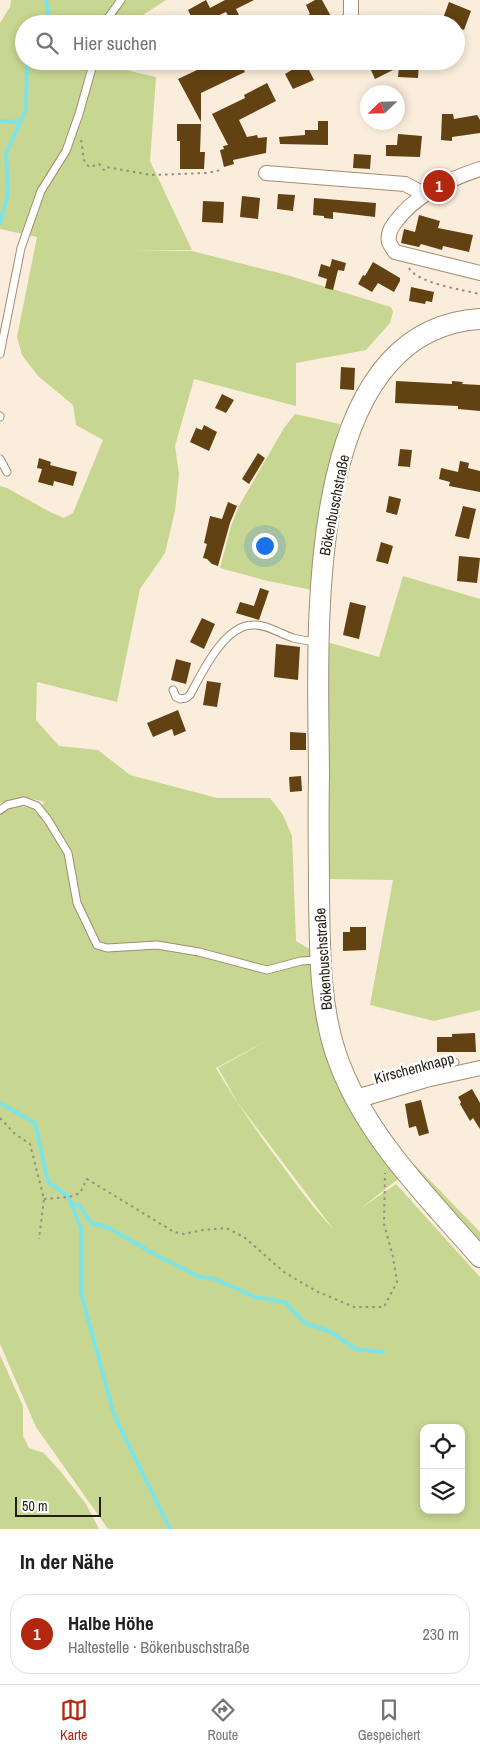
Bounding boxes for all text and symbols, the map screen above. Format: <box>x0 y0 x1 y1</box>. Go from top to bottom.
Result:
search box <box>15 15 465 70</box>
icon: search <box>33 29 61 57</box>
text: Hier suchen <box>73 30 157 56</box>
north arrow <box>360 85 405 130</box>
pin: 1 <box>423 167 455 205</box>
street label: Bökenbuschstraße <box>314 453 354 557</box>
your location <box>252 533 278 559</box>
street label: Bökenbuschstraße <box>309 907 337 1011</box>
street label: Kirschenknapp <box>372 1047 456 1089</box>
map controls <box>420 1424 465 1514</box>
button: locate <box>420 1424 465 1469</box>
button: layers <box>420 1469 465 1514</box>
scale bar <box>15 1494 101 1517</box>
text: 50 m <box>22 1497 48 1515</box>
text: In der Nähe <box>20 1547 114 1576</box>
text: Halbe Höhe <box>68 1610 154 1636</box>
text: 1 <box>33 1623 41 1645</box>
text: 230 m <box>423 1623 459 1645</box>
text: Haltestelle · Bökenbuschstraße <box>68 1636 250 1658</box>
tab: Karte <box>60 1696 88 1744</box>
tab: Route <box>207 1696 238 1744</box>
tab: Gespeichert <box>358 1696 420 1744</box>

